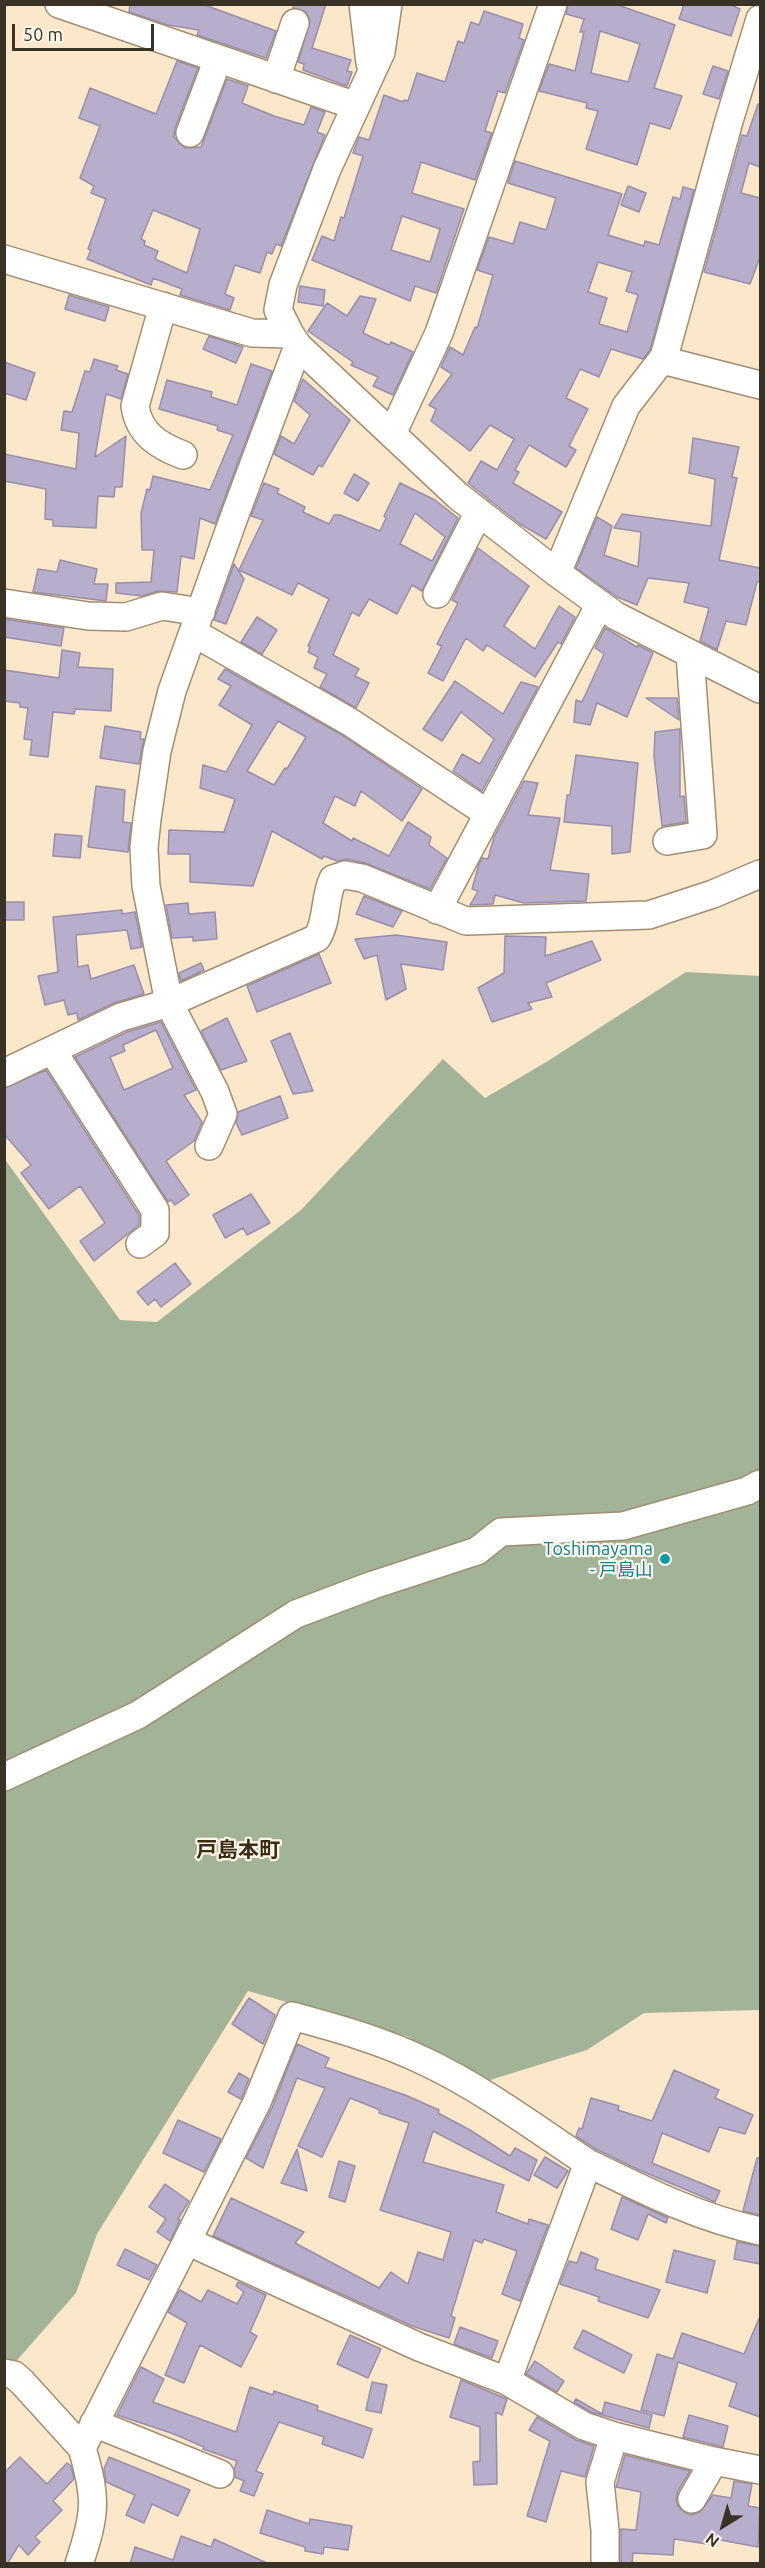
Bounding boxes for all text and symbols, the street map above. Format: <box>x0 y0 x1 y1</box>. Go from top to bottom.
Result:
scale bar <box>15 12 158 50</box>
text: 50 m <box>23 24 63 44</box>
place label: Toshimayama - 戸島山 <box>543 1538 653 1580</box>
marker: Toshimayama - 戸島山 <box>658 1552 672 1566</box>
district label: 戸島本町 <box>196 1837 280 1863</box>
north arrow <box>693 2496 753 2556</box>
text: N <box>702 2530 722 2551</box>

